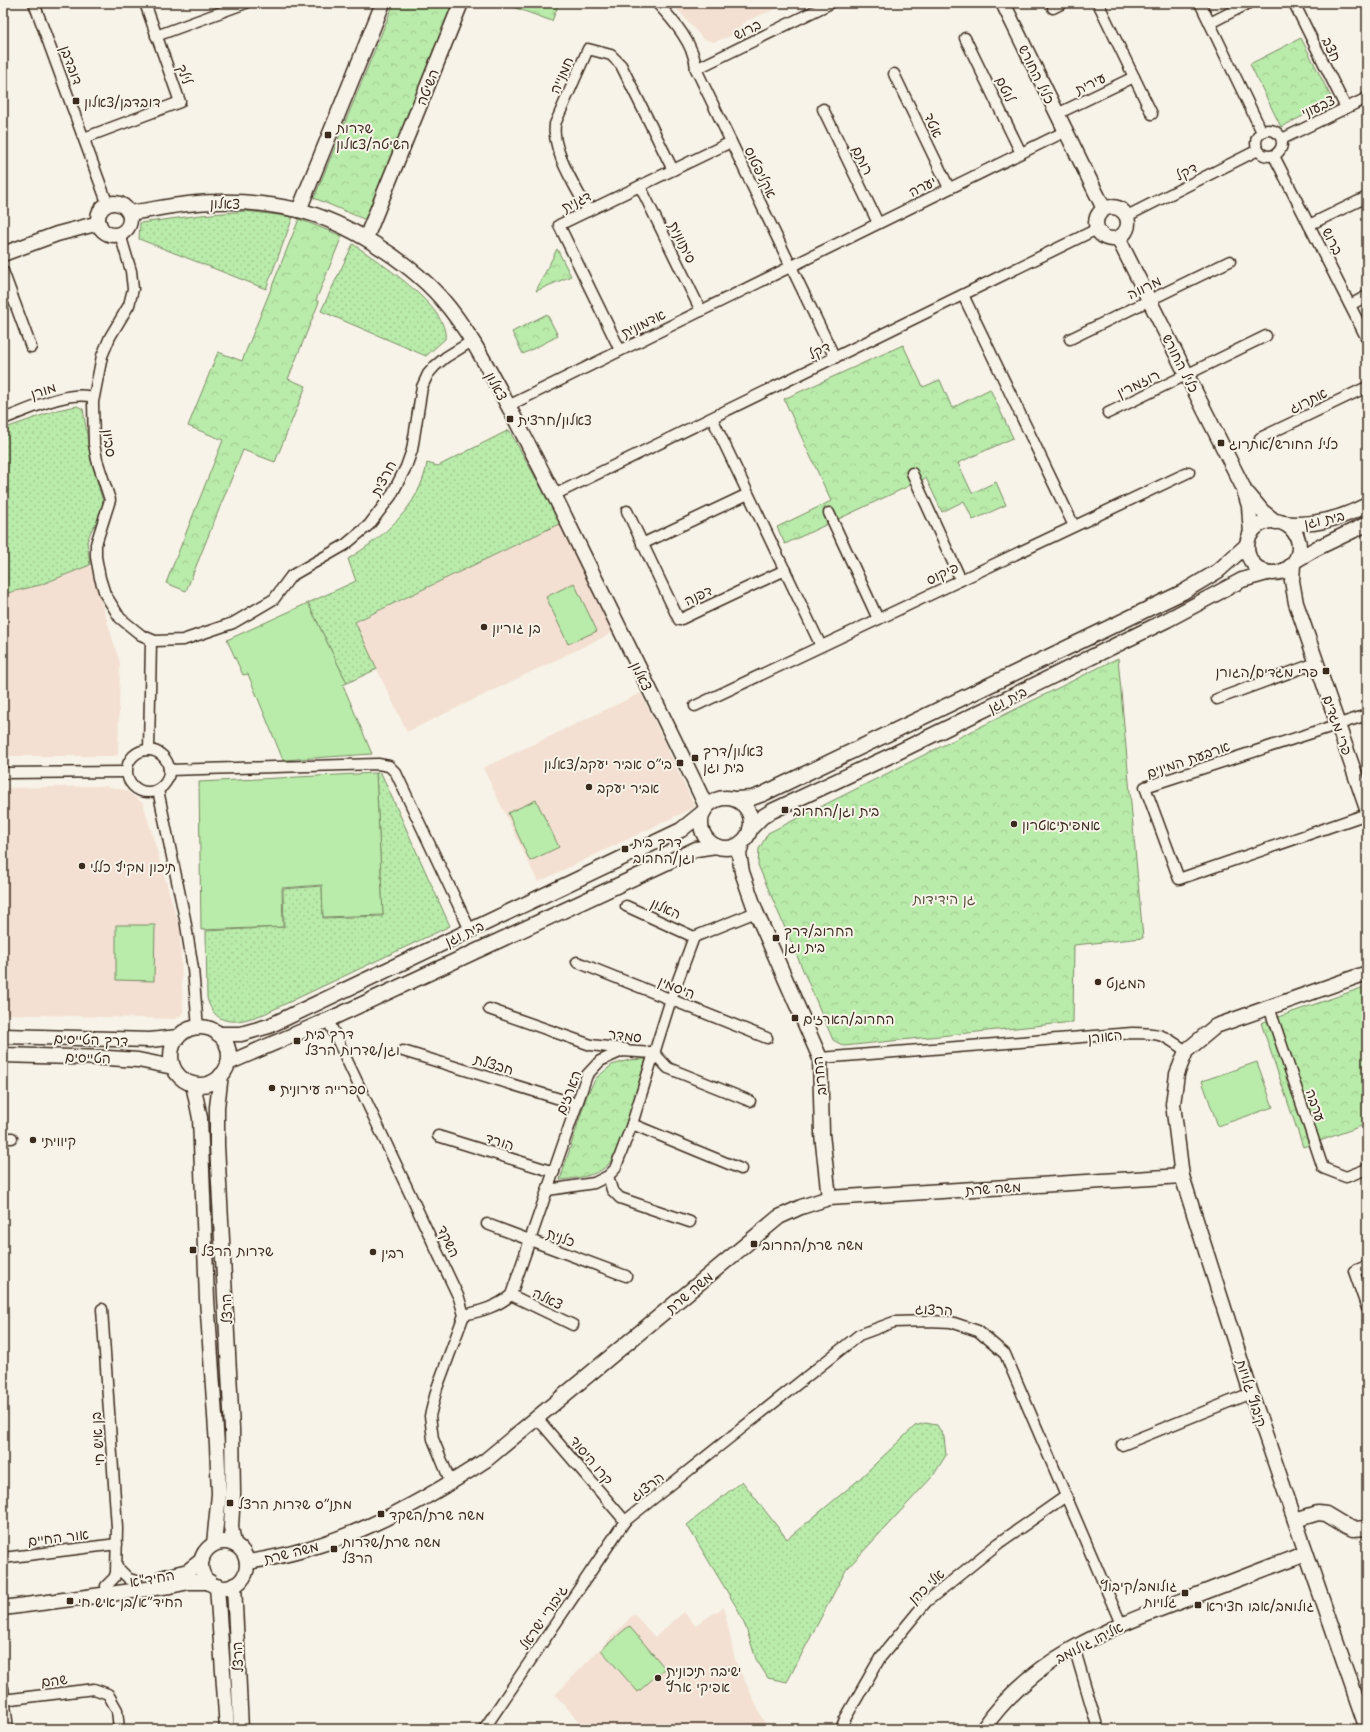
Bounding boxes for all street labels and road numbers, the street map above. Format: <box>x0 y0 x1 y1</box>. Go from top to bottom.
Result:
street label: ברוש <box>730 13 764 45</box>
street label: חצב <box>1317 33 1347 65</box>
street label: כליל החורש <box>1014 41 1060 107</box>
street label: דובדבן <box>55 42 89 88</box>
street label: חמנייה <box>544 53 578 97</box>
street label: לילך <box>172 61 199 88</box>
street label: השיטה <box>410 66 444 108</box>
street label: עירית <box>1070 67 1109 100</box>
street label: לוטם <box>991 73 1022 106</box>
street label: צבעוני <box>1298 89 1338 123</box>
street label: אטד <box>919 109 949 141</box>
street label: רותם <box>847 142 879 178</box>
street label: אקליפטוס <box>739 143 783 201</box>
street label: דקל <box>1171 157 1201 185</box>
street label: יערה <box>905 170 939 202</box>
street label: דגנית <box>558 185 595 217</box>
street label: צאלון <box>210 192 240 214</box>
street label: סיתוונית <box>664 217 702 267</box>
street label: ברוש <box>1317 224 1349 258</box>
street label: מרווה <box>1123 270 1165 304</box>
street label: אדמונית <box>617 303 669 343</box>
street label: כליל החורש <box>1157 330 1205 396</box>
street label: דקל <box>804 336 834 364</box>
street label: רוזמרין <box>1113 364 1163 402</box>
street label: צאלון <box>481 368 513 404</box>
street label: מורן <box>28 376 58 404</box>
street label: אתרוג <box>1285 382 1331 418</box>
street label: סביון <box>98 428 122 458</box>
street label: חרצית <box>364 456 401 501</box>
street label: בית וגן <box>1302 504 1346 534</box>
street label: פיקוס <box>922 556 962 590</box>
street label: דפנה <box>680 579 716 611</box>
street label: צאלון <box>626 658 658 694</box>
street label: בית וגן <box>984 681 1030 717</box>
street label: פרי מגדים <box>1318 692 1358 758</box>
street label: ארבעת המינים <box>1143 735 1233 783</box>
street label: האלון <box>647 892 685 924</box>
street label: בית וגן <box>441 915 487 951</box>
street label: היסמין <box>655 970 699 1004</box>
street label: סמדר <box>607 1023 643 1047</box>
street label: האורן <box>1087 1024 1123 1048</box>
street label: דרך הטייסים <box>53 1027 129 1051</box>
street label: הטייסים <box>65 1046 111 1068</box>
street label: חבצלת <box>471 1048 516 1080</box>
street label: החרוב <box>806 1055 832 1097</box>
street label: הארזים <box>550 1067 586 1117</box>
street label: ערבה <box>1301 1086 1331 1124</box>
street label: הורד <box>483 1127 517 1155</box>
street label: משה שרת <box>963 1176 1022 1200</box>
street label: השקד <box>432 1221 466 1261</box>
street label: כלנית <box>544 1222 578 1252</box>
street label: משה שרת <box>660 1266 717 1319</box>
street label: צאלה <box>529 1282 567 1314</box>
street label: הרצל <box>215 1293 237 1325</box>
street label: הרצוג <box>915 1298 953 1320</box>
street label: קיבוץ גלויות <box>1231 1355 1273 1430</box>
street label: בן איש חי <box>85 1411 109 1467</box>
street label: קרו היסוד <box>565 1431 619 1489</box>
street label: הרצוג <box>626 1466 668 1506</box>
street label: אור החיים <box>26 1523 90 1551</box>
street label: משה שרת <box>260 1535 321 1569</box>
street label: אלי כהן <box>903 1563 949 1608</box>
street label: החיד"א <box>128 1564 176 1592</box>
street label: גיבורי ישראל <box>514 1580 573 1654</box>
street label: אליהו גולומב <box>1051 1616 1127 1668</box>
street label: הרצל <box>226 1641 248 1673</box>
street label: שהם <box>39 1668 69 1692</box>

